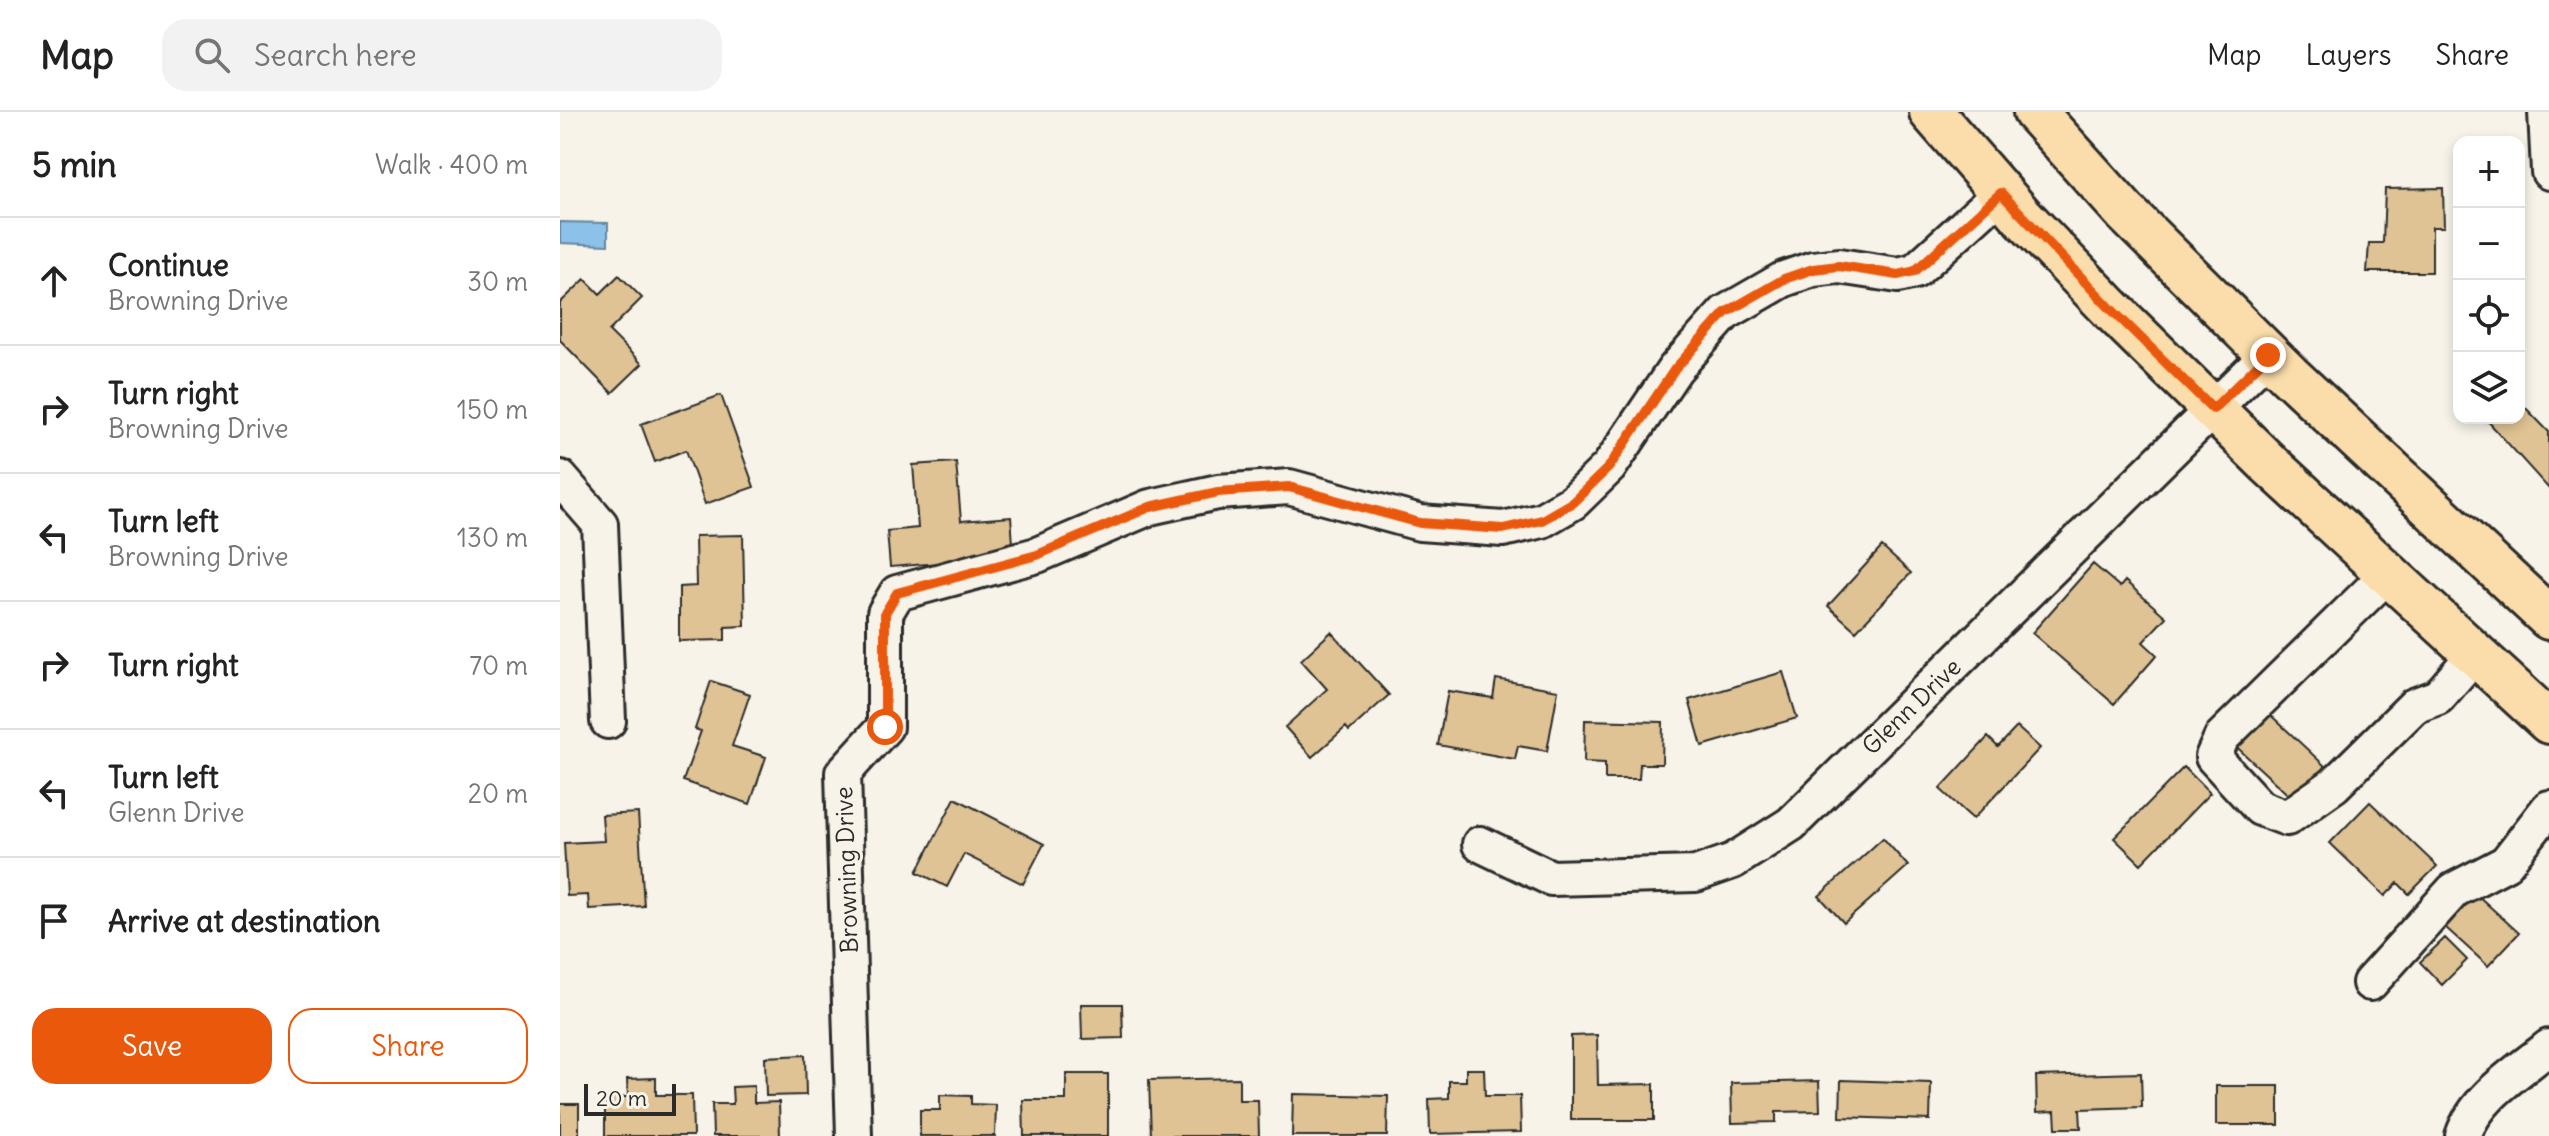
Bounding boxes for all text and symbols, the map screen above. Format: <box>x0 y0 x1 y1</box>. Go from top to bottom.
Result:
search box <box>162 19 722 91</box>
text: Map <box>40 32 114 79</box>
icon: search <box>190 33 234 77</box>
text: Search here <box>254 36 417 74</box>
text: Map <box>2207 37 2262 73</box>
text: Layers <box>2306 37 2392 73</box>
text: Share <box>2436 37 2509 73</box>
map controls <box>2453 136 2525 424</box>
button: + <box>2453 136 2525 208</box>
text: 5 min <box>32 143 117 186</box>
text: Walk · 400 m <box>375 148 528 181</box>
button: − <box>2453 208 2525 280</box>
text: Continue <box>108 246 229 284</box>
icon: ahead <box>32 259 76 303</box>
text: 30 m <box>467 265 528 298</box>
button: locate <box>2453 280 2525 352</box>
text: Browning Drive <box>108 284 289 317</box>
route end <box>2250 337 2286 373</box>
button: layers <box>2453 352 2525 424</box>
text: Turn right <box>108 374 239 412</box>
icon: right <box>32 387 76 431</box>
text: 150 m <box>457 393 528 426</box>
text: Browning Drive <box>108 412 289 445</box>
text: Turn left <box>108 502 219 540</box>
icon: left <box>32 515 76 559</box>
text: 130 m <box>457 521 528 554</box>
text: Browning Drive <box>108 540 289 573</box>
icon: right <box>32 643 76 687</box>
text: Turn right <box>108 646 239 684</box>
text: 70 m <box>469 649 528 682</box>
street label: Glenn Drive <box>1855 651 1967 761</box>
route start <box>867 709 903 745</box>
text: Turn left <box>108 758 219 796</box>
icon: left <box>32 771 76 815</box>
text: 20 m <box>468 777 528 810</box>
street label: Browning Drive <box>828 786 864 954</box>
text: Glenn Drive <box>108 796 244 829</box>
icon: arrive <box>32 899 76 943</box>
text: Arrive at destination <box>108 902 380 940</box>
button: Save <box>32 1008 272 1084</box>
button: Share <box>288 1008 528 1084</box>
scale bar <box>584 1080 676 1116</box>
text: 20 m <box>596 1084 647 1112</box>

